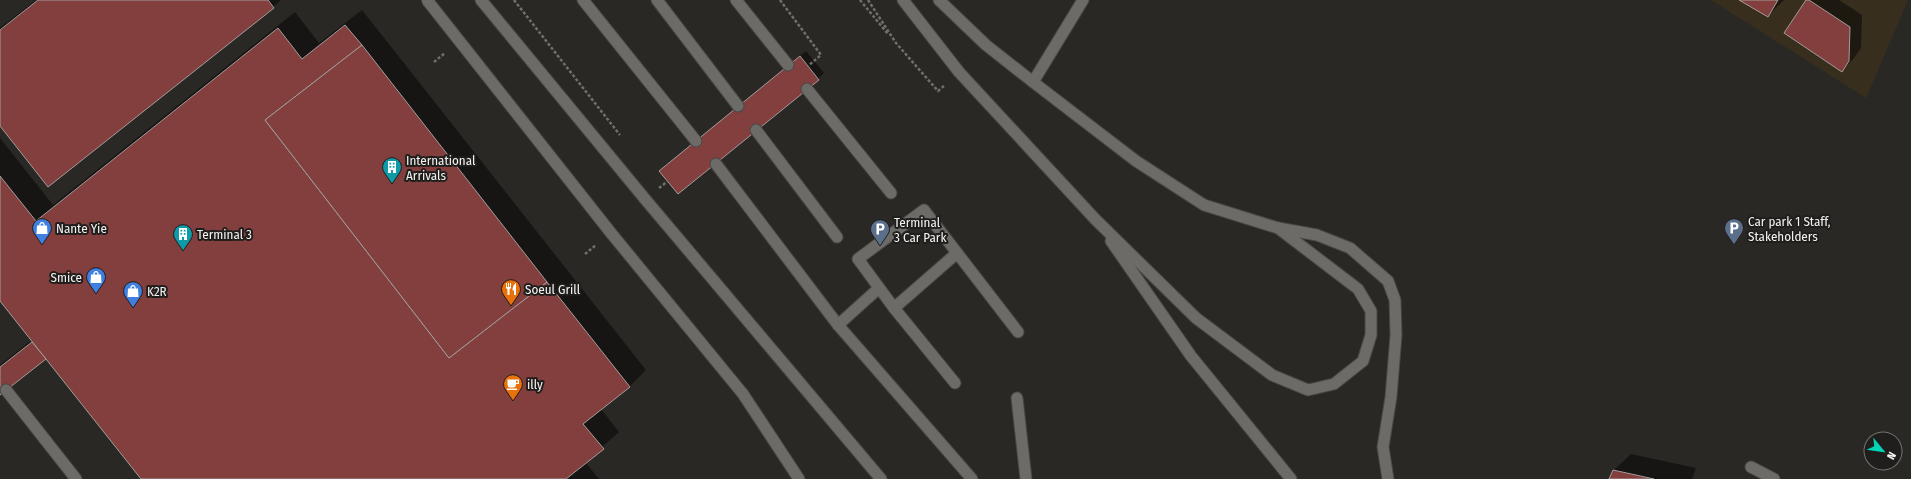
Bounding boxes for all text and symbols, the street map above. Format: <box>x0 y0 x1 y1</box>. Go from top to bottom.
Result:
place label: International Arrivals <box>406 153 476 183</box>
building icon: International Arrivals <box>381 156 403 184</box>
place label: Car park 1 Staff, Stakeholders <box>1748 214 1831 244</box>
place label: Terminal 3 Car Park <box>894 215 947 245</box>
shop icon: Nante Yie <box>31 217 53 245</box>
parking icon: Car park 1 Staff, Stakeholders <box>1723 217 1745 245</box>
parking icon: Terminal 3 Car Park <box>869 218 891 246</box>
place label: Nante Yie <box>56 221 107 236</box>
building icon: Terminal 3 <box>172 223 194 251</box>
place label: Terminal 3 <box>197 227 252 242</box>
shop icon: Smice <box>85 266 107 294</box>
place label: Smice <box>51 270 82 285</box>
restaurant icon: Soeul Grill <box>500 278 522 306</box>
shop icon: K2R <box>122 280 144 308</box>
place label: Soeul Grill <box>525 282 581 297</box>
place label: K2R <box>147 284 167 299</box>
cafe icon: illy <box>502 373 524 401</box>
place label: illy <box>527 377 543 392</box>
north arrow <box>1863 431 1903 471</box>
text: N <box>1884 450 1899 462</box>

